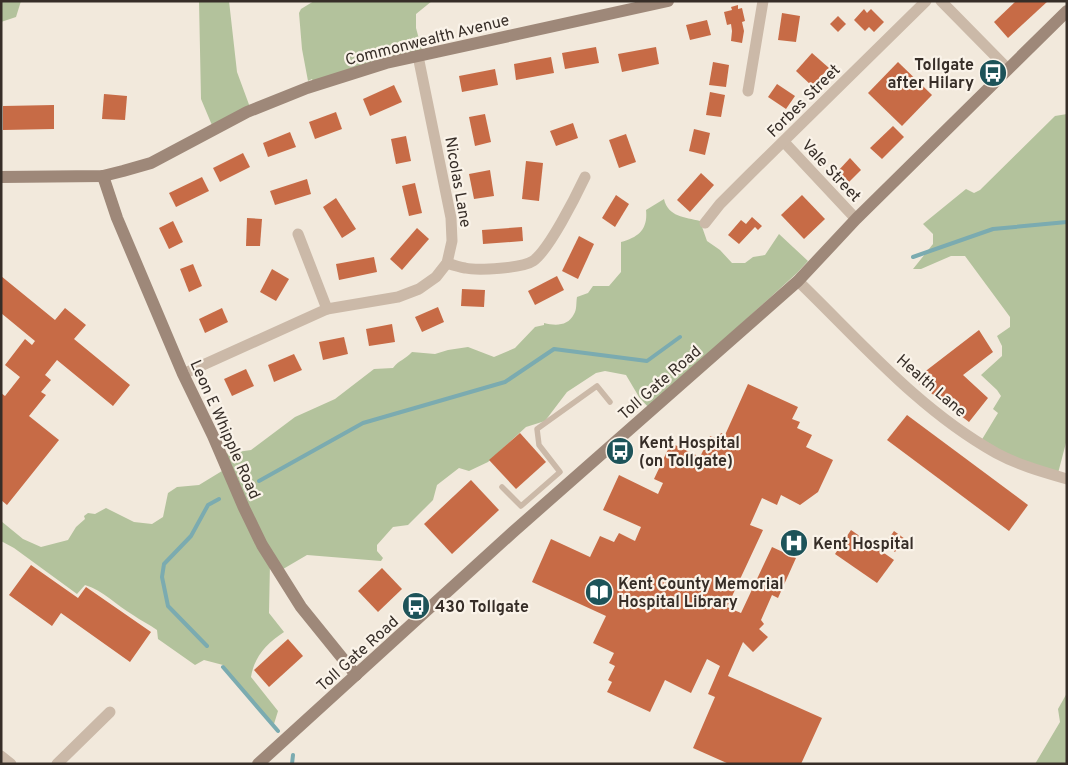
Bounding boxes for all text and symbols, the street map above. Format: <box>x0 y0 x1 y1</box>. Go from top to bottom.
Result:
street label: Commonwealth Avenue <box>343 11 512 71</box>
place label: Tollgate after Hilary <box>887 56 974 94</box>
bus stop icon: Tollgate after Hilary <box>978 58 1008 88</box>
street label: Forbes Street <box>764 61 845 142</box>
street label: Nicolas Lane <box>439 135 475 229</box>
street label: Vale Street <box>797 136 865 207</box>
street label: Toll Gate Road <box>615 342 706 425</box>
street label: Health Lane <box>892 351 970 422</box>
street label: Leon E Whipple Road <box>184 357 264 503</box>
place label: Kent Hospital (on Tollgate) <box>639 434 740 472</box>
bus stop icon: Kent Hospital (on Tollgate) <box>605 436 635 466</box>
hospital icon: Kent Hospital <box>779 528 809 558</box>
place label: Kent Hospital <box>813 535 914 555</box>
place label: Kent County Memorial Hospital Library <box>618 575 784 613</box>
library icon: Kent County Memorial Hospital Library <box>584 577 614 607</box>
bus stop icon: 430 Tollgate <box>401 591 431 621</box>
place label: 430 Tollgate <box>435 598 529 618</box>
street label: Toll Gate Road <box>313 612 403 697</box>

